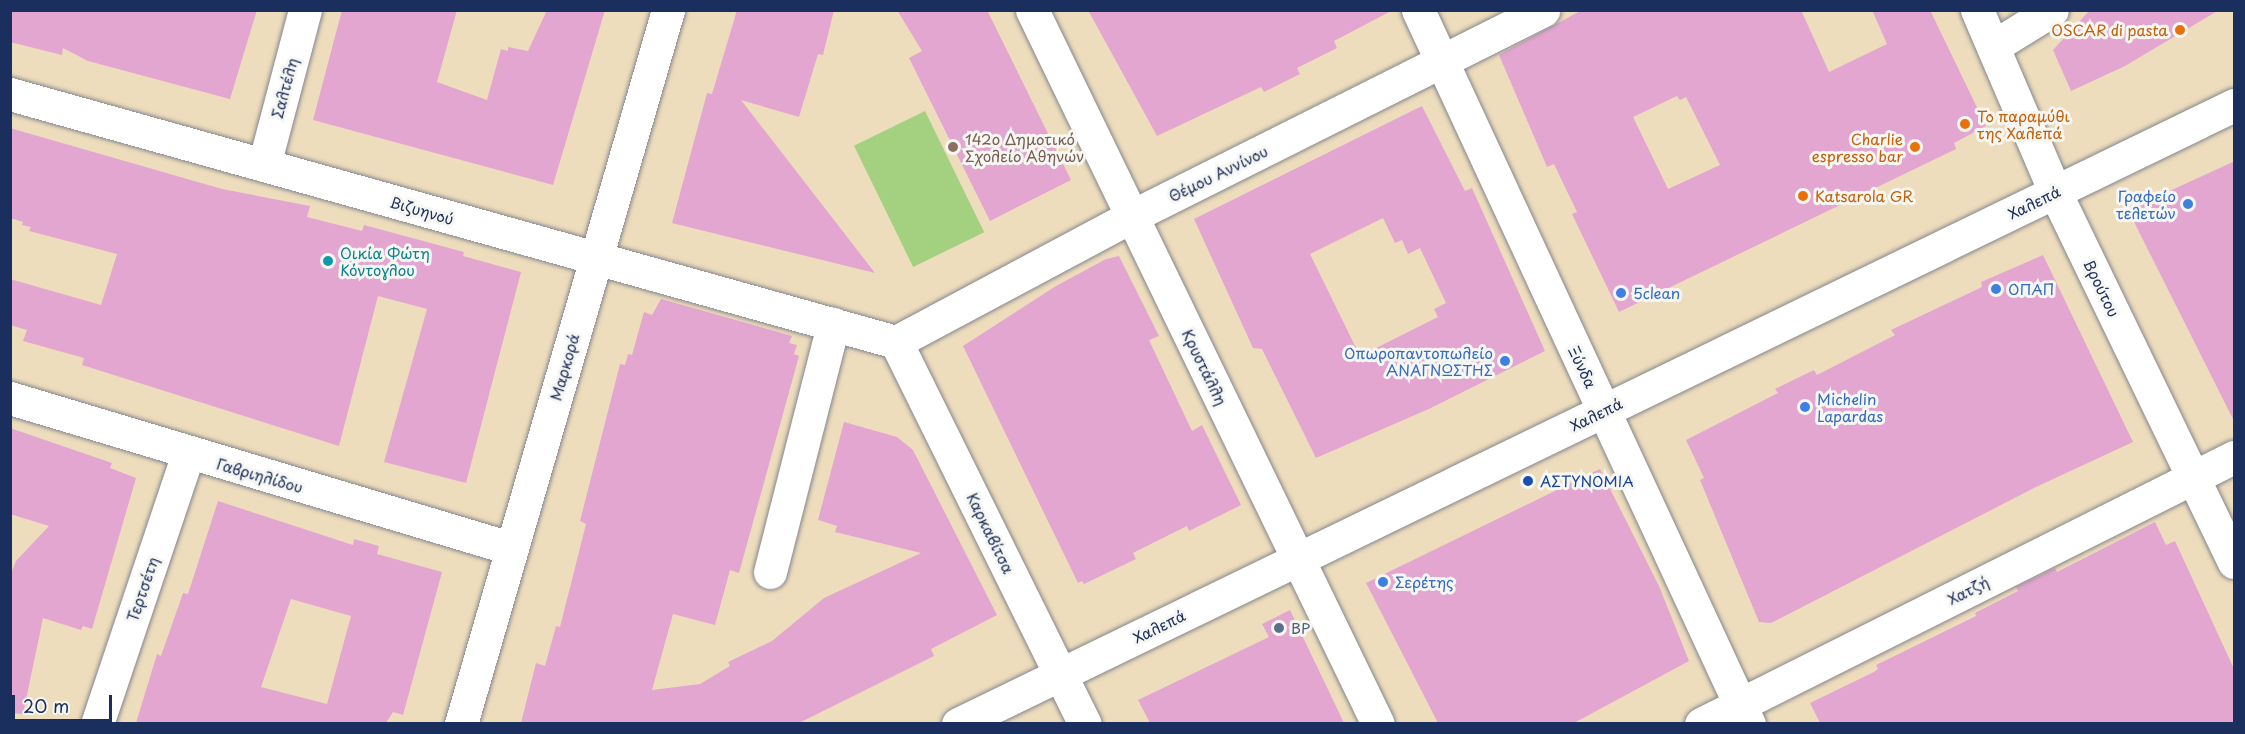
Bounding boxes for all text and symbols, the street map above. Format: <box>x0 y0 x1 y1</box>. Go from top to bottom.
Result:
place label: OSCAR di pasta <box>2049 21 2168 39</box>
marker: OSCAR di pasta <box>2173 23 2187 37</box>
street label: Σαλτέλη <box>267 56 301 120</box>
place label: Το παραμύθι της Χαλεπά <box>1977 106 2070 141</box>
marker: Το παραμύθι της Χαλεπά <box>1958 117 1972 131</box>
place label: 142ο Δημοτικό Σχολείο Αθηνών <box>965 129 1085 164</box>
place label: Charlie espresso bar <box>1812 129 1903 164</box>
marker: 142ο Δημοτικό Σχολείο Αθηνών <box>946 140 960 154</box>
marker: Charlie espresso bar <box>1908 140 1922 154</box>
street label: Θέμου Αννίνου <box>1165 141 1271 205</box>
street label: Χαλεπά <box>2005 182 2063 222</box>
place label: Γραφείο τελετών <box>2116 186 2176 221</box>
place label: Katsarola GR <box>1815 187 1914 205</box>
marker: Katsarola GR <box>1796 189 1810 203</box>
street label: Βιζυηνού <box>388 192 456 228</box>
marker: Γραφείο τελετών <box>2181 197 2195 211</box>
place label: Οικία Φώτη Κόντογλου <box>340 243 429 278</box>
marker: Οικία Φώτη Κόντογλου <box>321 254 335 268</box>
street label: Βρούτου <box>2080 256 2124 320</box>
place label: ΟΠΑΠ <box>2008 280 2054 298</box>
marker: ΟΠΑΠ <box>1989 282 2003 296</box>
place label: 5clean <box>1633 284 1680 302</box>
marker: 5clean <box>1614 286 1628 300</box>
street label: Κρυστάλλη <box>1179 326 1231 408</box>
street label: Μαρκορά <box>546 331 582 403</box>
place label: Οπωροπαντοπωλείο ΑΝΑΓΝΩΣΤΗΣ <box>1344 343 1493 378</box>
street label: Ξύνδα <box>1565 343 1601 391</box>
marker: Οπωροπαντοπωλείο ΑΝΑΓΝΩΣΤΗΣ <box>1498 354 1512 368</box>
place label: Michelin Lapardas <box>1817 389 1883 424</box>
street label: Χαλεπά <box>1567 394 1625 434</box>
marker: Michelin Lapardas <box>1798 400 1812 414</box>
street label: Γαβριηλίδου <box>215 454 305 496</box>
place label: ΑΣΤΥΝΟΜΙΑ <box>1540 472 1634 490</box>
marker: ΑΣΤΥΝΟΜΙΑ <box>1521 474 1535 488</box>
street label: Καρκαβίτσα <box>964 490 1018 576</box>
street label: Τερτσέτη <box>123 554 161 624</box>
street label: Χατζή <box>1945 572 1991 608</box>
place label: Σερέτης <box>1395 573 1454 591</box>
marker: Σερέτης <box>1376 575 1390 589</box>
street label: Χαλεπά <box>1130 606 1188 646</box>
place label: BP <box>1291 619 1310 637</box>
marker: BP <box>1272 621 1286 635</box>
scale bar <box>15 683 116 721</box>
text: 20 m <box>23 692 69 719</box>

